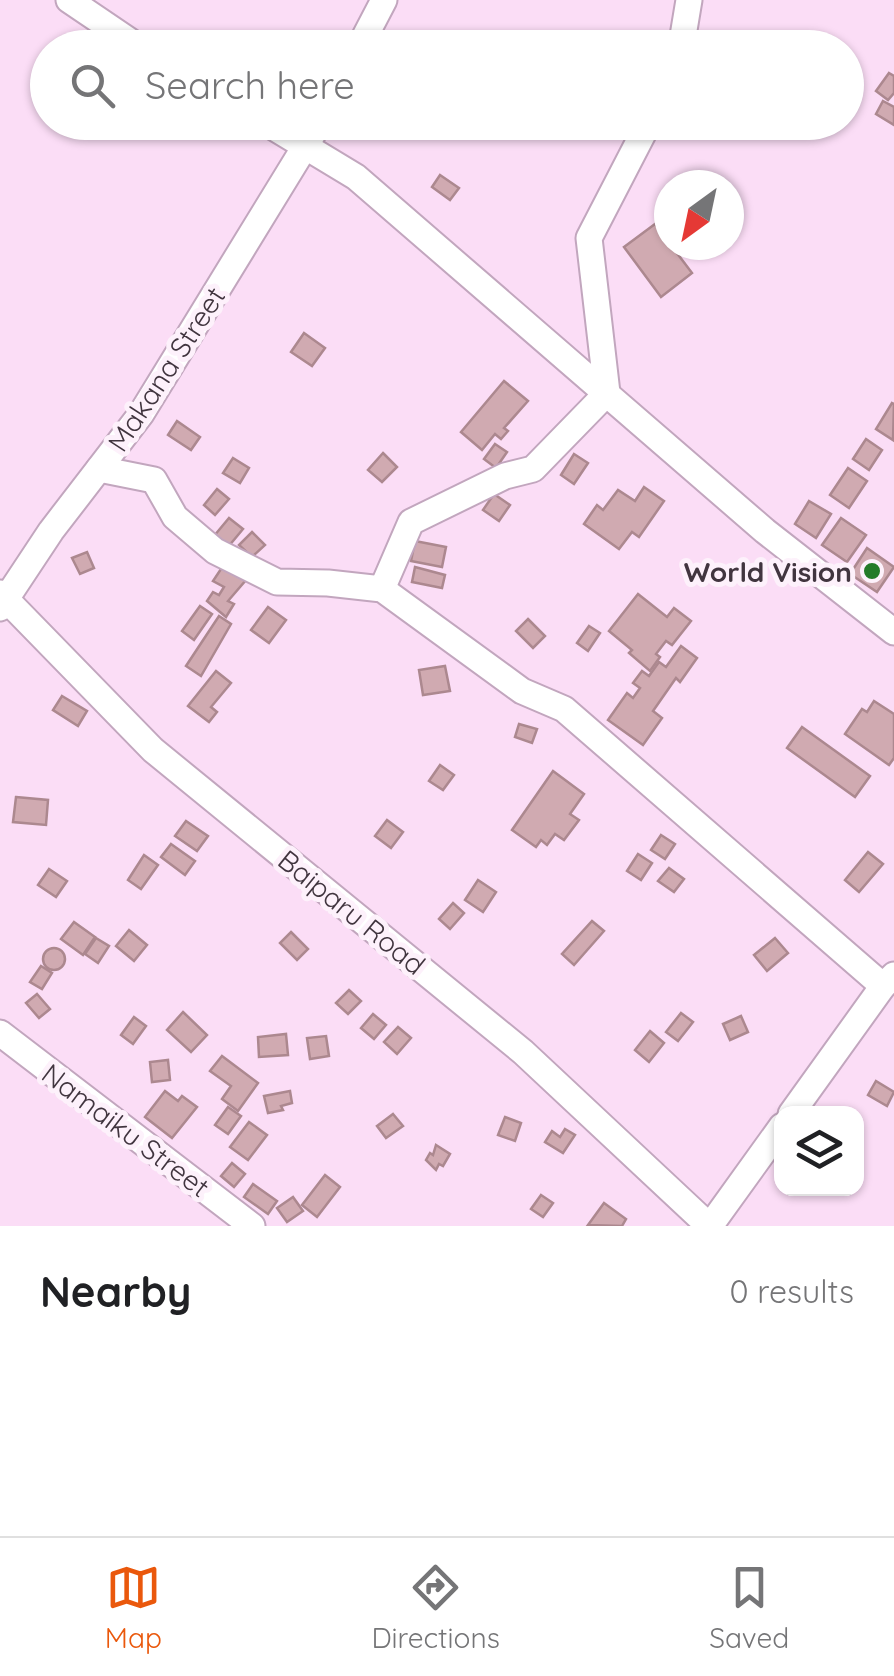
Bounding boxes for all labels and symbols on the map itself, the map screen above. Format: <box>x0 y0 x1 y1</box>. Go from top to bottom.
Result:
north arrow <box>654 170 744 260</box>
street label: Makana Street <box>100 280 232 458</box>
place label: World Vision <box>684 554 852 589</box>
marker: World Vision <box>861 560 883 582</box>
street label: Baiparu Road <box>271 842 433 982</box>
street label: Namaiku Street <box>35 1056 217 1204</box>

